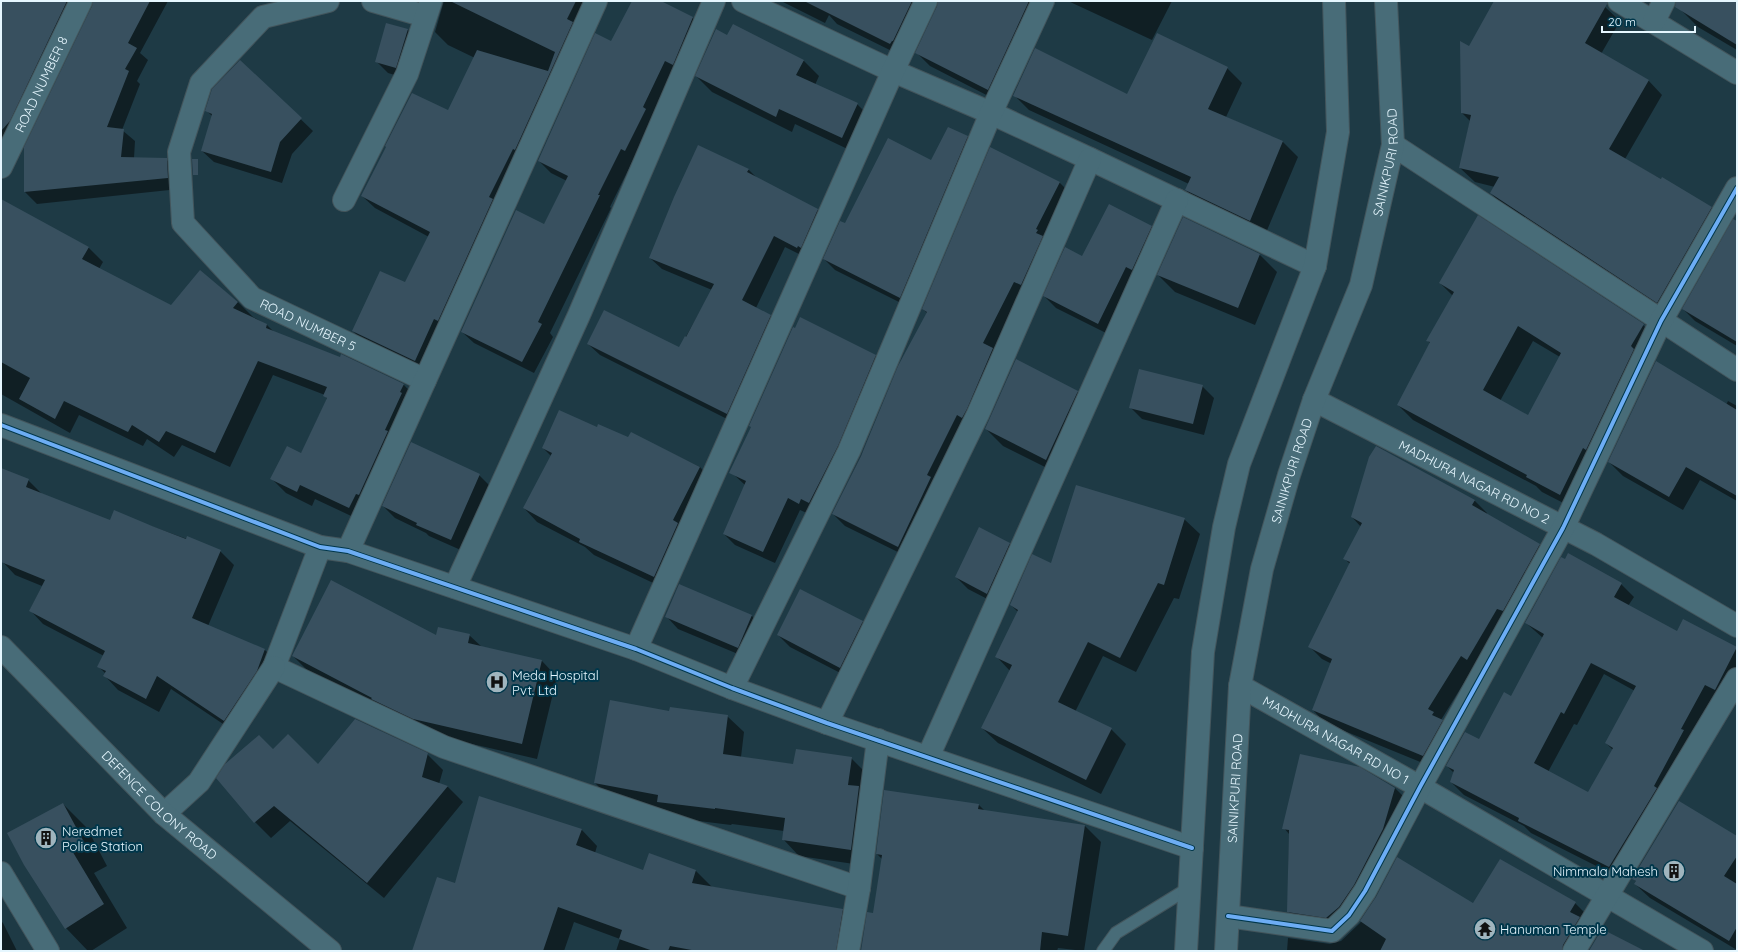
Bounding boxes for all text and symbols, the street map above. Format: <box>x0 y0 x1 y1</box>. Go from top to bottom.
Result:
scale bar <box>1602 8 1695 34</box>
text: 20 m <box>1608 14 1636 29</box>
street label: ROAD NUMBER 8 <box>11 34 71 135</box>
street label: SAINIKPURI ROAD <box>1369 108 1401 218</box>
street label: ROAD NUMBER 5 <box>257 295 359 354</box>
street label: SAINIKPURI ROAD <box>1268 416 1315 525</box>
street label: MADHURA NAGAR RD NO 2 <box>1396 437 1552 527</box>
place label: Meda Hospital Pvt. Ltd <box>512 667 599 698</box>
hospital icon: Meda Hospital Pvt. Ltd <box>484 669 510 695</box>
street label: MADHURA NAGAR RD NO 1 <box>1260 692 1412 787</box>
street label: SAINIKPURI ROAD <box>1224 733 1245 843</box>
street label: DEFENCE COLONY ROAD <box>99 747 221 863</box>
place label: Neredmet Police Station <box>62 823 143 854</box>
building icon: Neredmet Police Station <box>33 825 59 851</box>
building icon: Nimmala Mahesh <box>1661 858 1687 884</box>
place label: Nimmala Mahesh <box>1553 863 1658 879</box>
temple icon: Hanuman Temple <box>1472 916 1498 942</box>
place label: Hanuman Temple <box>1500 921 1607 937</box>

